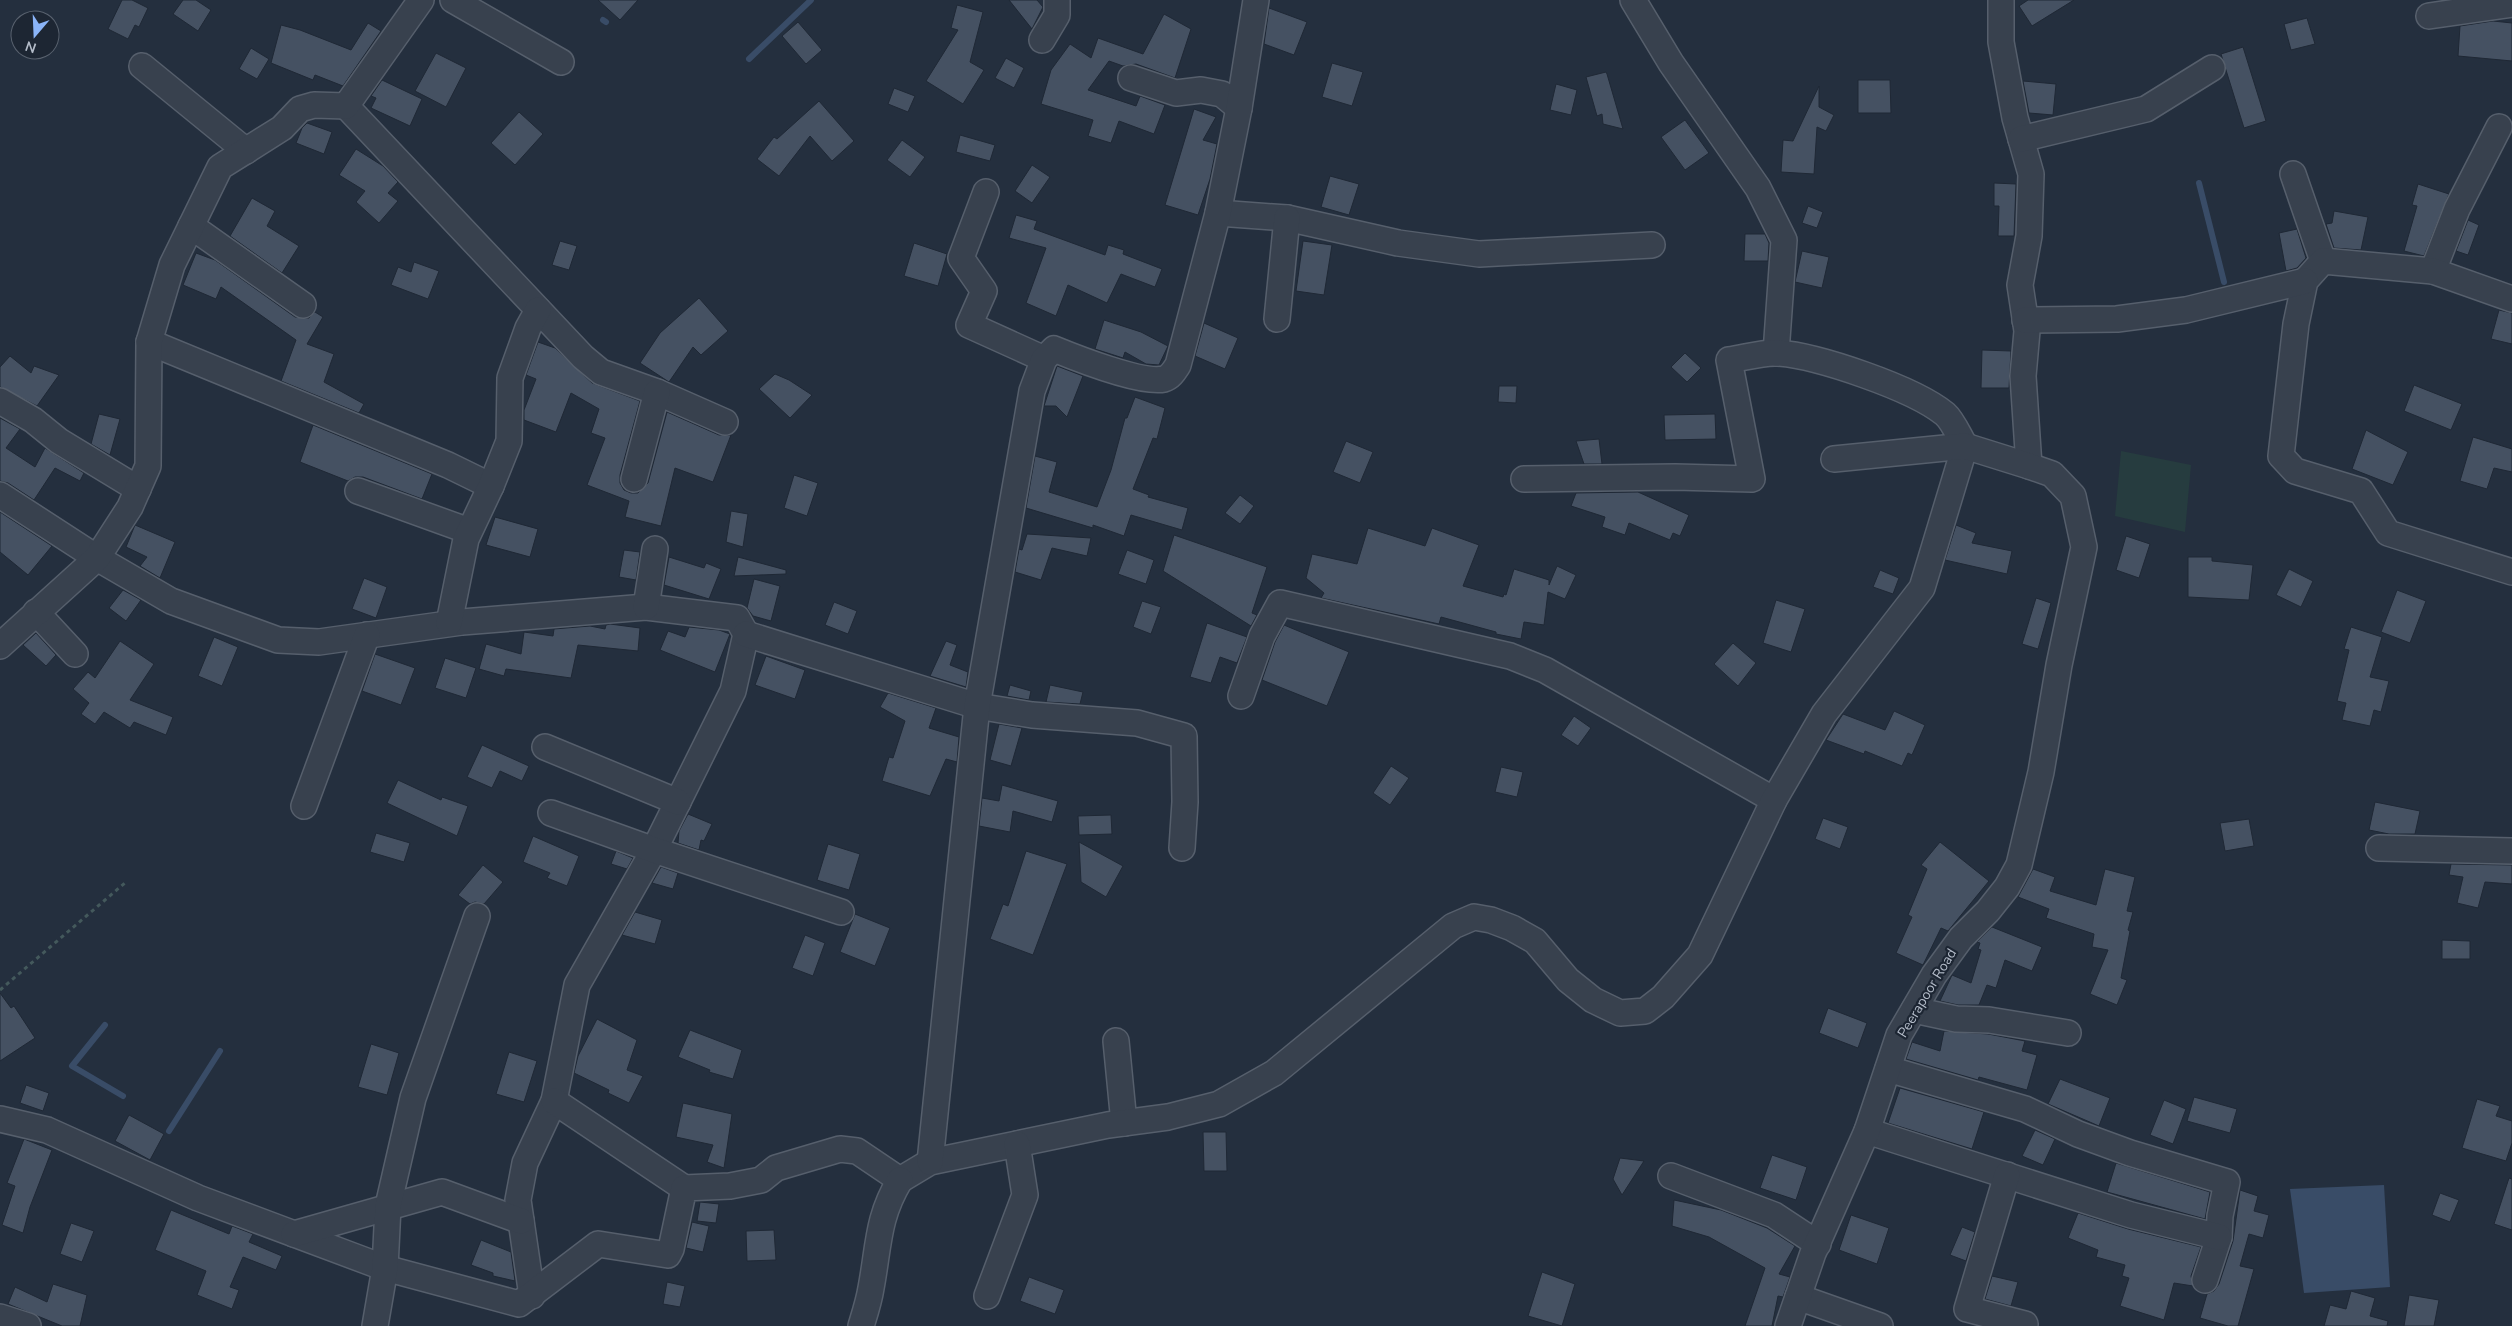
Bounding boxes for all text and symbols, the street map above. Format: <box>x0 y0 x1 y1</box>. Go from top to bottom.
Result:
north arrow <box>10 10 60 60</box>
text: N <box>23 36 39 58</box>
street label: Peerapoor Road <box>1893 945 1961 1041</box>

